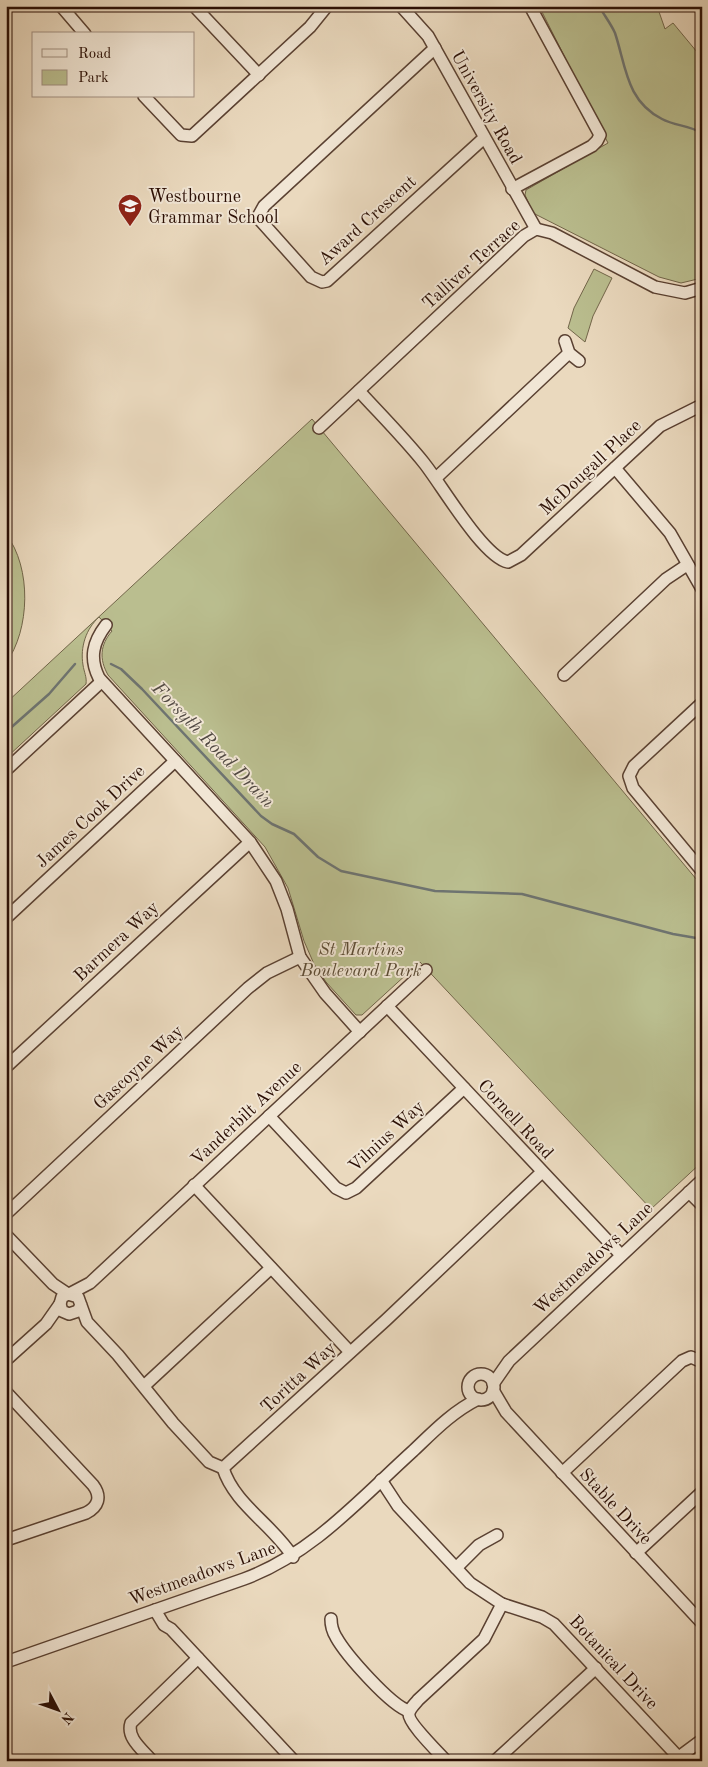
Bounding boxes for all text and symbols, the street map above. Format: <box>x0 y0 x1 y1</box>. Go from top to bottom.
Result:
legend <box>32 32 195 98</box>
text: Road <box>78 47 112 62</box>
street label: University Road <box>448 48 525 167</box>
text: Park <box>78 71 109 86</box>
street label: Award Crescent <box>315 172 420 269</box>
place label: Westbourne Grammar School <box>148 188 279 227</box>
school or university icon: Westbourne Grammar School <box>117 193 143 227</box>
street label: Talliver Terrace <box>419 216 524 313</box>
street label: McDougall Place <box>537 416 645 519</box>
water label: Forsyth Road Drain <box>147 679 277 812</box>
street label: James Cook Drive <box>33 762 149 872</box>
street label: Barmera Way <box>71 898 163 985</box>
park label: St Martins Boulevard Park <box>299 941 422 980</box>
street label: Gascoyne Way <box>91 1022 187 1114</box>
street label: Vanderbilt Avenue <box>188 1058 305 1169</box>
street label: Cornell Road <box>474 1077 556 1163</box>
street label: Vilnius Way <box>346 1097 428 1176</box>
street label: Westmeadows Lane <box>531 1199 657 1318</box>
street label: Toritta Way <box>258 1338 340 1417</box>
street label: Stable Drive <box>576 1465 655 1548</box>
street label: Westmeadows Lane <box>126 1539 278 1609</box>
street label: Botanical Drive <box>565 1612 661 1713</box>
north arrow <box>32 1684 82 1734</box>
text: N <box>58 1709 76 1727</box>

